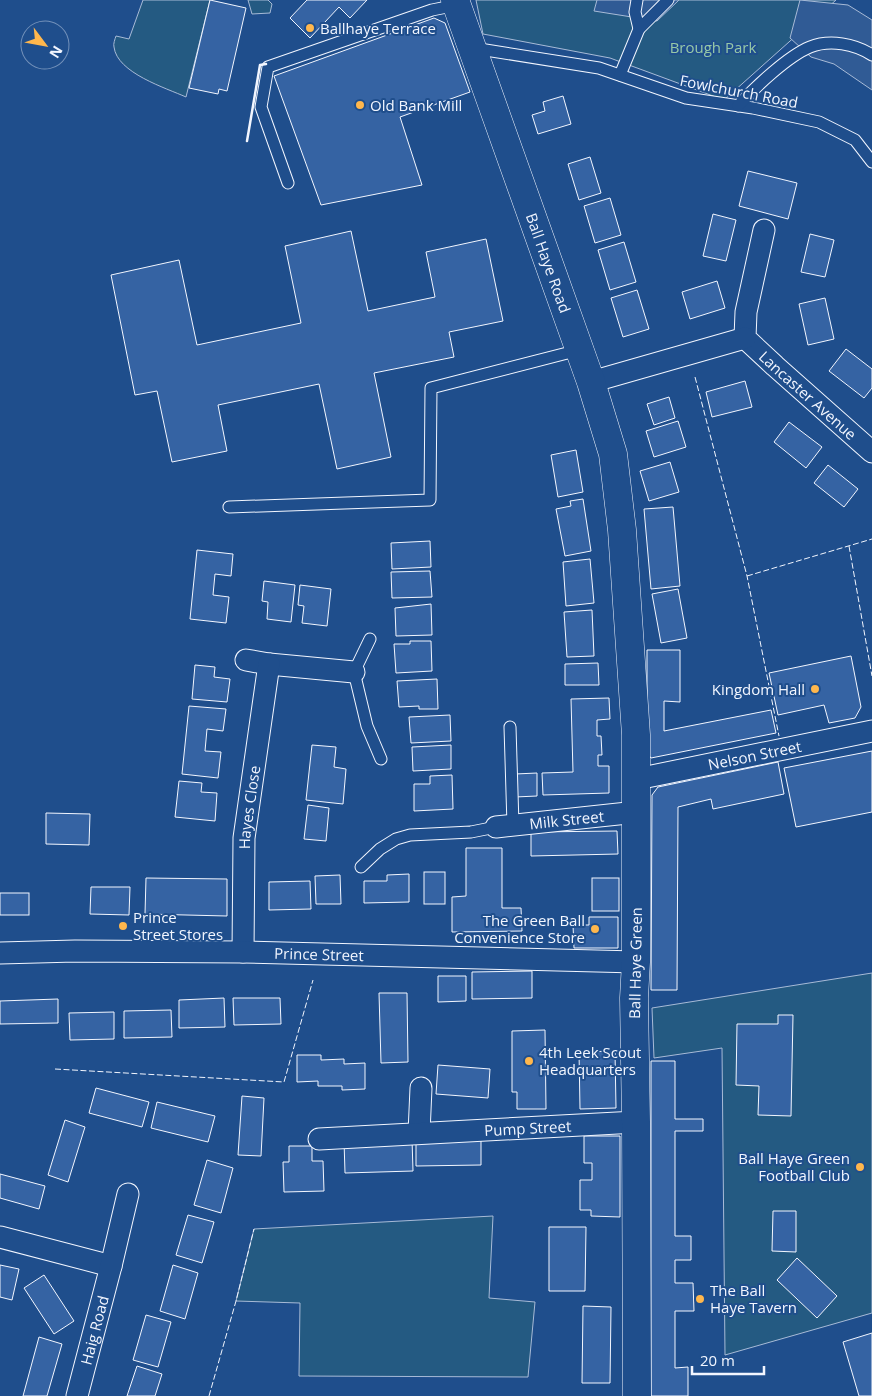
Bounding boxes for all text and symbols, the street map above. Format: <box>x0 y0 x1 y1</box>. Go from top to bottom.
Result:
place label: Ballhaye Terrace <box>320 18 436 38</box>
north arrow <box>20 20 70 70</box>
marker: Ballhaye Terrace <box>304 22 316 34</box>
park label: Brough Park <box>670 37 756 57</box>
text: N <box>45 42 68 62</box>
street label: Fowlchurch Road <box>678 70 800 112</box>
place label: Old Bank Mill <box>370 95 462 115</box>
marker: Old Bank Mill <box>354 99 366 111</box>
street label: Ball Haye Road <box>522 210 576 315</box>
street label: Lancaster Avenue <box>755 346 861 444</box>
place label: Kingdom Hall <box>712 679 805 699</box>
marker: Kingdom Hall <box>809 683 821 695</box>
street label: Nelson Street <box>706 736 803 774</box>
street label: Hayes Close <box>234 764 264 849</box>
street label: Milk Street <box>528 806 605 833</box>
place label: Prince Street Stores <box>133 907 223 944</box>
street label: Ball Haye Green <box>624 907 646 1019</box>
place label: The Green Ball Convenience Store <box>454 910 585 947</box>
marker: Prince Street Stores <box>117 920 129 932</box>
marker: The Green Ball Convenience Store <box>589 923 601 935</box>
street label: Prince Street <box>274 943 364 965</box>
place label: 4th Leek Scout Headquarters <box>539 1042 641 1079</box>
marker: 4th Leek Scout Headquarters <box>523 1055 535 1067</box>
street label: Pump Street <box>484 1115 572 1140</box>
place label: Ball Haye Green Football Club <box>738 1148 850 1185</box>
marker: Ball Haye Green Football Club <box>854 1161 866 1173</box>
place label: The Ball Haye Tavern <box>710 1280 797 1317</box>
street label: Haig Road <box>76 1293 113 1367</box>
marker: The Ball Haye Tavern <box>694 1293 706 1305</box>
scale bar <box>692 1344 764 1376</box>
text: 20 m <box>700 1350 735 1370</box>

